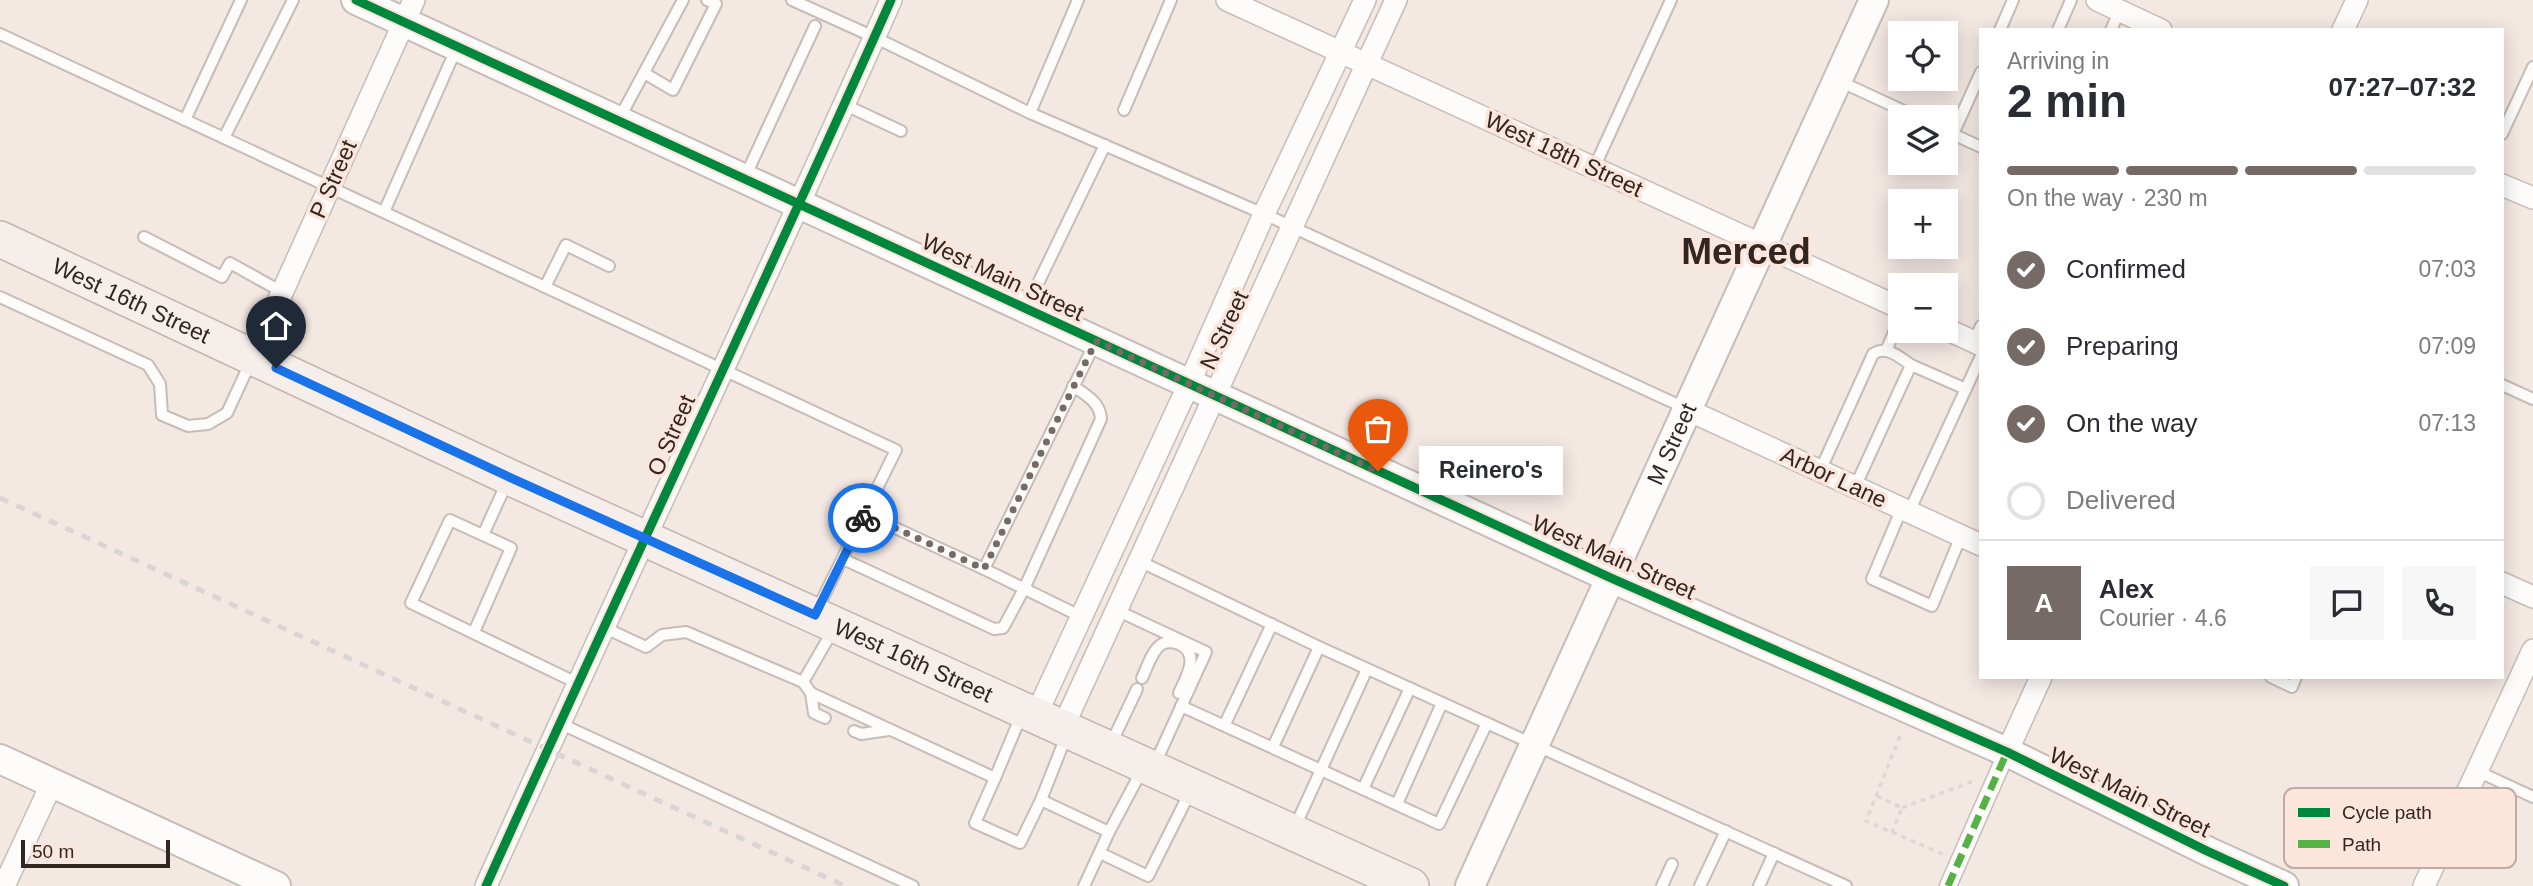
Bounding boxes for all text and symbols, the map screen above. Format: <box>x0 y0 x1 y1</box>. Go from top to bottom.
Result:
map controls <box>1888 21 1958 343</box>
button: locate <box>1888 21 1958 91</box>
text: Arriving in <box>2007 48 2109 74</box>
text: 07:27–07:32 <box>2329 72 2476 102</box>
text: 2 min <box>2007 75 2127 127</box>
button: layers <box>1888 105 1958 175</box>
street label: West 18th Street <box>1481 106 1647 202</box>
street label: P Street <box>304 135 362 222</box>
text: On the way · 230 m <box>2007 185 2208 211</box>
button: + <box>1888 189 1958 259</box>
street label: West Main Street <box>918 228 1089 326</box>
district label: Merced <box>1681 231 1811 272</box>
icon: check <box>2007 251 2045 289</box>
street label: West 16th Street <box>48 252 215 349</box>
text: Confirmed <box>2066 254 2186 284</box>
text: 07:03 <box>2418 256 2476 282</box>
button: − <box>1888 273 1958 343</box>
street label: N Street <box>1194 286 1254 374</box>
pin <box>246 296 306 368</box>
icon: home <box>257 307 295 345</box>
icon: check <box>2007 328 2045 366</box>
text: Preparing <box>2066 331 2179 361</box>
text: 07:09 <box>2418 333 2476 359</box>
street label: O Street <box>642 390 701 479</box>
street label: M Street <box>1642 398 1702 489</box>
pin <box>1348 399 1408 471</box>
icon: check <box>2007 405 2045 443</box>
text: On the way <box>2066 408 2198 438</box>
icon: bag <box>1359 410 1397 448</box>
text: 07:13 <box>2418 410 2476 436</box>
street label: Arbor Lane <box>1777 441 1891 513</box>
callout: Reinero's <box>1420 447 1564 496</box>
text: Reinero's <box>1439 457 1543 483</box>
courier <box>828 483 898 553</box>
text: Delivered <box>2066 485 2176 515</box>
icon: bike <box>844 499 882 537</box>
street label: West Main Street <box>1528 509 1700 605</box>
button: chat <box>2310 566 2384 640</box>
button: phone <box>2402 566 2476 640</box>
text: Alex <box>2099 574 2154 604</box>
text: A <box>2035 588 2053 618</box>
text: Courier · 4.6 <box>2099 605 2227 631</box>
street label: West 16th Street <box>830 613 997 708</box>
street label: West Main Street <box>2045 742 2215 843</box>
legend <box>2284 788 2516 868</box>
text: Cycle path <box>2342 802 2432 823</box>
text: Path <box>2342 834 2381 855</box>
scale bar <box>21 837 170 869</box>
text: 50 m <box>32 841 74 862</box>

